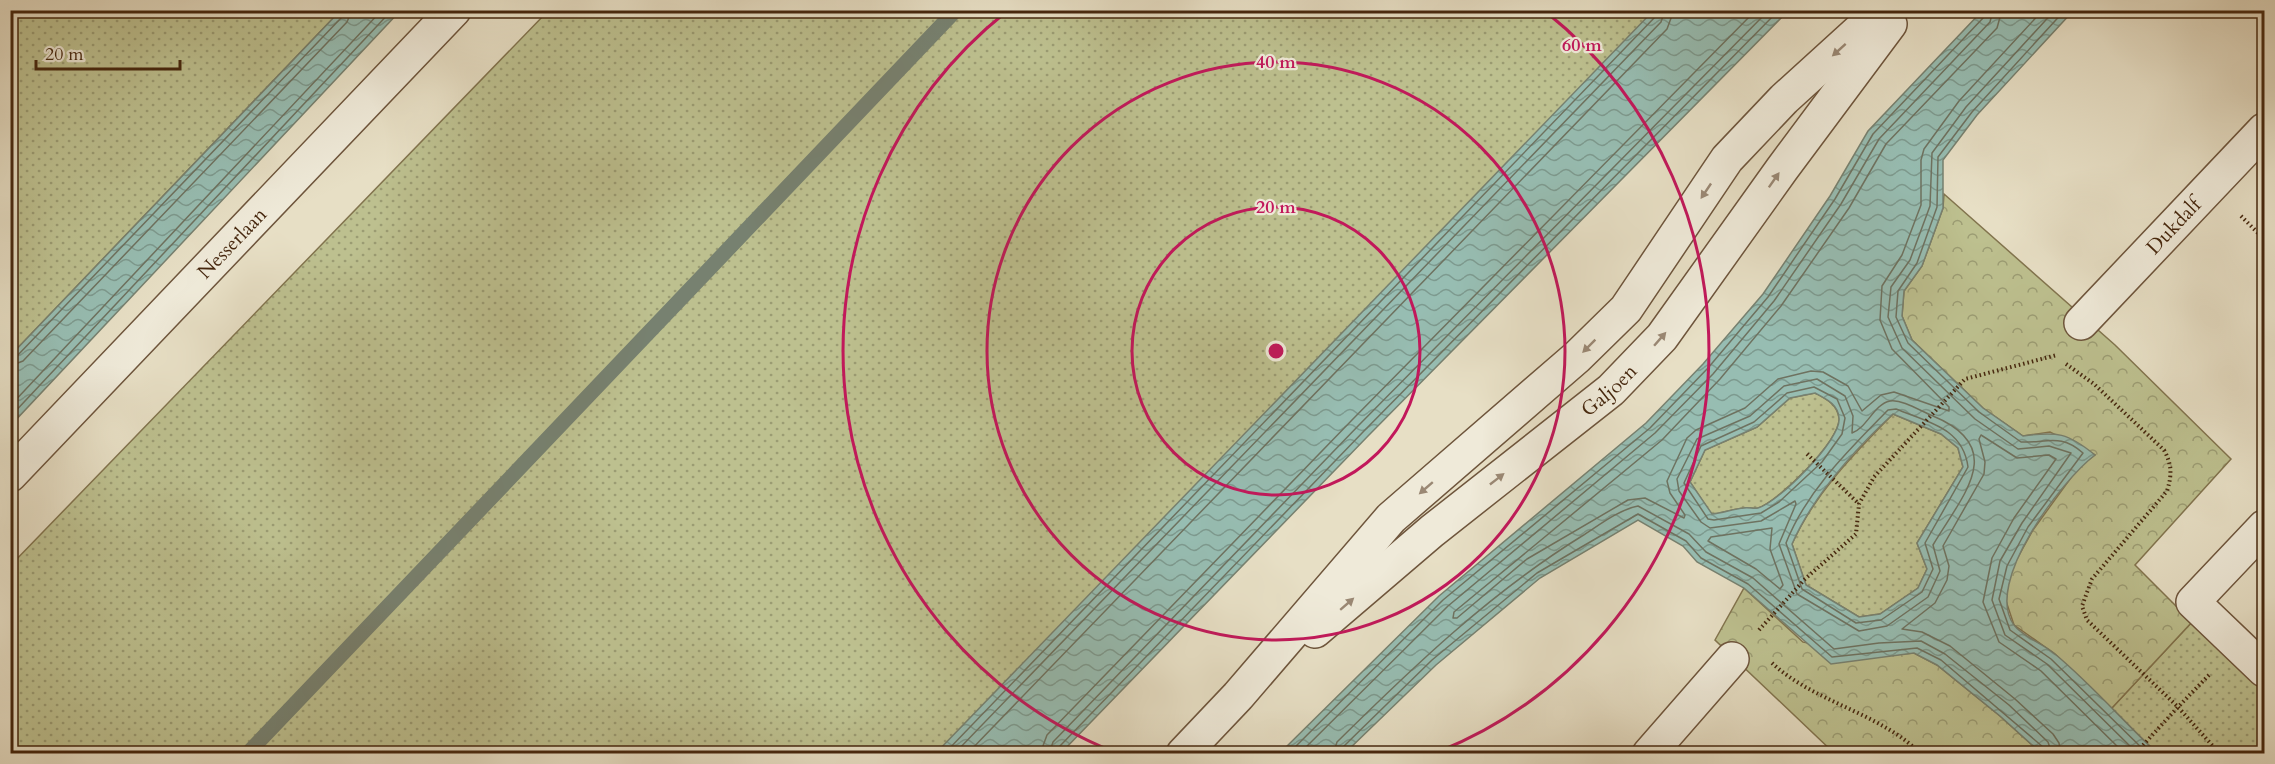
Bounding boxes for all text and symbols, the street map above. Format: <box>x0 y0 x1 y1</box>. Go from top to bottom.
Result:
scale bar <box>36 33 180 71</box>
text: 60 m <box>1562 33 1602 58</box>
text: 20 m <box>45 42 84 67</box>
one-way arrow <box>1832 43 1847 56</box>
text: 40 m <box>1256 50 1296 75</box>
one-way arrow <box>1767 172 1779 188</box>
one-way arrow <box>1701 183 1712 199</box>
street label: Dukdalf <box>2140 190 2209 260</box>
text: 20 m <box>1256 195 1296 220</box>
street label: Nesserlaan <box>191 201 273 285</box>
one-way arrow <box>1653 331 1667 346</box>
one-way arrow <box>1581 339 1596 353</box>
centre of rings <box>1266 341 1286 361</box>
street label: Galjoen <box>1575 358 1643 423</box>
one-way arrow <box>1489 473 1505 486</box>
one-way arrow <box>1419 481 1434 494</box>
one-way arrow <box>1339 598 1354 611</box>

